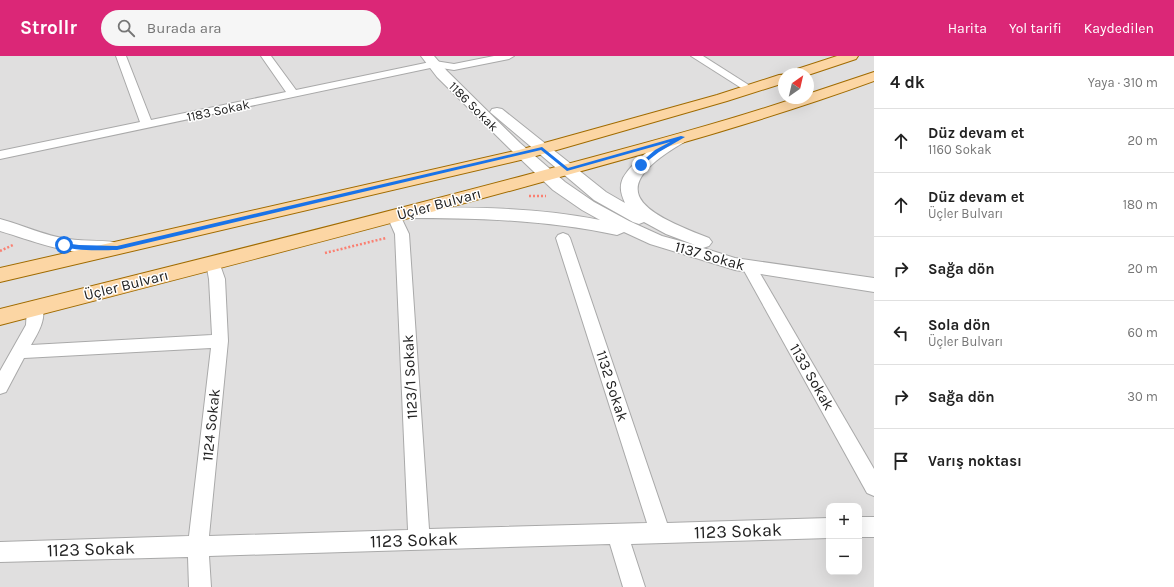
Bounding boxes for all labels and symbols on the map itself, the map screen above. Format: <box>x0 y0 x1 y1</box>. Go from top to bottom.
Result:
north arrow <box>778 68 814 104</box>
street label: 1186 Sokak <box>446 78 502 134</box>
street label: 1183 Sokak <box>185 96 251 124</box>
route end <box>632 156 650 174</box>
street label: Üçler Bulvarı <box>395 184 483 224</box>
route start <box>55 236 73 254</box>
street label: 1137 Sokak <box>673 237 747 275</box>
street label: Üçler Bulvarı <box>82 266 170 304</box>
street label: 1123/1 Sokak <box>399 334 421 420</box>
street label: 1133 Sokak <box>786 341 838 413</box>
street label: 1132 Sokak <box>592 348 632 424</box>
street label: 1124 Sokak <box>198 388 224 462</box>
street label: 1123 Sokak <box>694 518 782 544</box>
street label: 1123 Sokak <box>370 527 458 553</box>
street label: 1123 Sokak <box>47 536 135 562</box>

